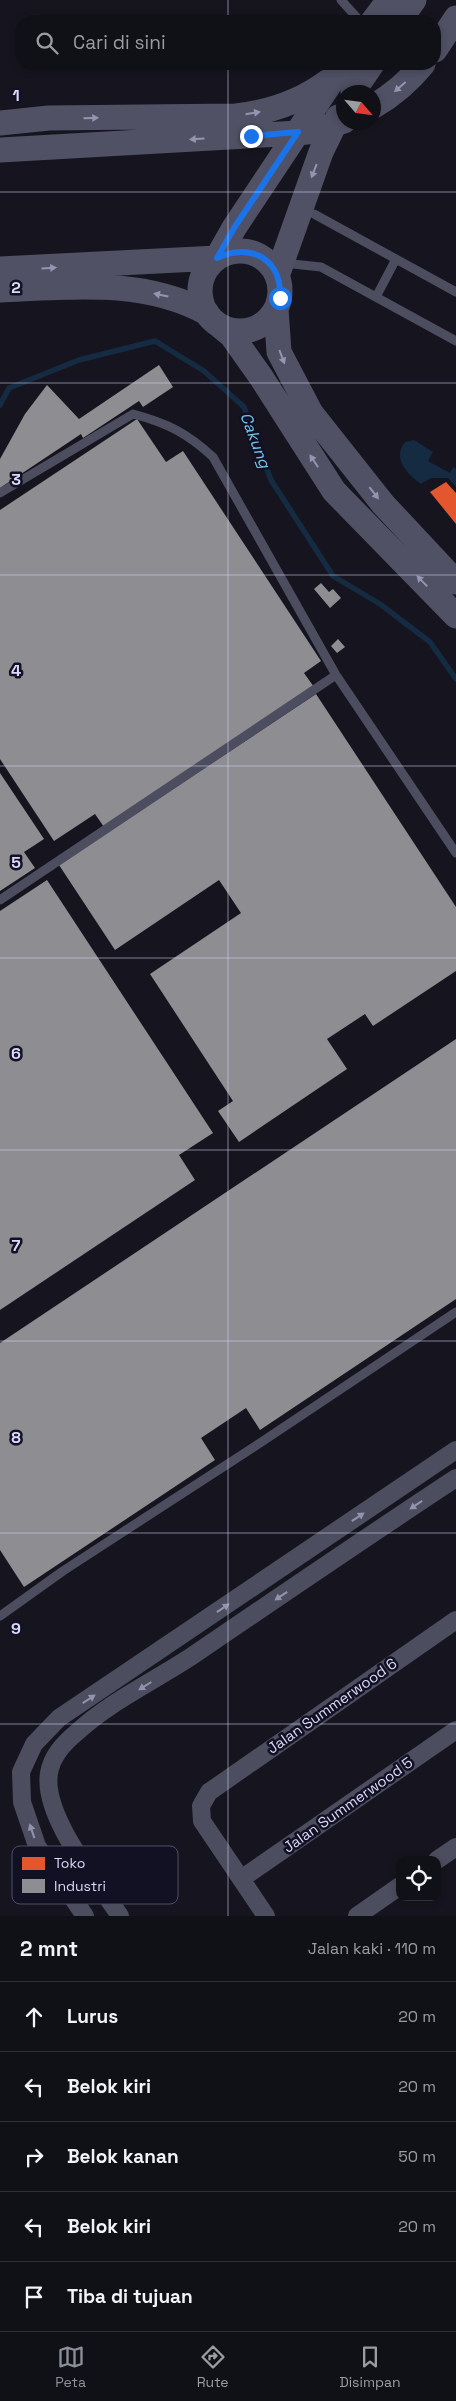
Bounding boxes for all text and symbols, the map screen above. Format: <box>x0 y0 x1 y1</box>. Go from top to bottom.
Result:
search box <box>15 15 441 70</box>
icon: search <box>33 29 61 57</box>
text: Cari di sini <box>73 30 166 55</box>
one-way arrow <box>394 82 407 93</box>
text: 1 <box>12 85 20 106</box>
north arrow <box>336 85 381 130</box>
one-way arrow <box>246 109 262 117</box>
one-way arrow <box>83 114 99 122</box>
route end <box>240 125 263 148</box>
one-way arrow <box>189 136 205 144</box>
one-way arrow <box>310 164 318 179</box>
one-way arrow <box>41 263 57 271</box>
text: 2 <box>11 277 21 298</box>
route start <box>269 287 292 310</box>
one-way arrow <box>154 291 169 299</box>
one-way arrow <box>279 349 286 364</box>
water label: Cakung <box>235 409 276 472</box>
one-way arrow <box>309 454 319 467</box>
text: 3 <box>11 469 21 490</box>
one-way arrow <box>368 486 379 499</box>
one-way arrow <box>416 576 428 588</box>
text: 4 <box>11 660 21 681</box>
text: 5 <box>11 852 21 873</box>
text: 6 <box>11 1043 21 1064</box>
text: 7 <box>12 1235 21 1256</box>
text: 8 <box>11 1427 21 1448</box>
one-way arrow <box>409 1500 422 1510</box>
one-way arrow <box>351 1512 365 1522</box>
one-way arrow <box>274 1591 288 1601</box>
one-way arrow <box>217 1603 230 1613</box>
text: 9 <box>11 1618 21 1639</box>
street label: Jalan Summerwood 6 <box>263 1654 400 1758</box>
one-way arrow <box>139 1681 152 1690</box>
one-way arrow <box>82 1694 95 1703</box>
street label: Jalan Summerwood 5 <box>279 1753 416 1857</box>
one-way arrow <box>28 1823 35 1838</box>
legend <box>12 1846 178 1904</box>
text: Toko <box>54 1854 85 1872</box>
map controls <box>396 1856 441 1901</box>
button: locate <box>396 1856 441 1901</box>
text: Industri <box>54 1877 106 1895</box>
text: 2 mnt <box>20 1935 78 1962</box>
text: Jalan kaki · 110 m <box>308 1938 436 1959</box>
icon: ahead <box>20 2003 48 2031</box>
text: Lurus <box>67 2004 118 2029</box>
text: 20 m <box>398 2006 436 2027</box>
icon: left <box>20 2073 48 2101</box>
text: Belok kiri <box>67 2074 151 2099</box>
text: 20 m <box>398 2076 436 2097</box>
icon: right <box>20 2143 48 2171</box>
text: Belok kanan <box>67 2144 179 2169</box>
text: 50 m <box>398 2146 436 2167</box>
icon: left <box>20 2213 48 2241</box>
text: Belok kiri <box>67 2214 151 2239</box>
text: 20 m <box>398 2216 436 2237</box>
icon: arrive <box>20 2283 48 2311</box>
text: Tiba di tujuan <box>67 2284 193 2309</box>
tab: Peta <box>55 2343 86 2391</box>
tab: Rute <box>197 2343 229 2391</box>
tab: Disimpan <box>339 2343 401 2391</box>

